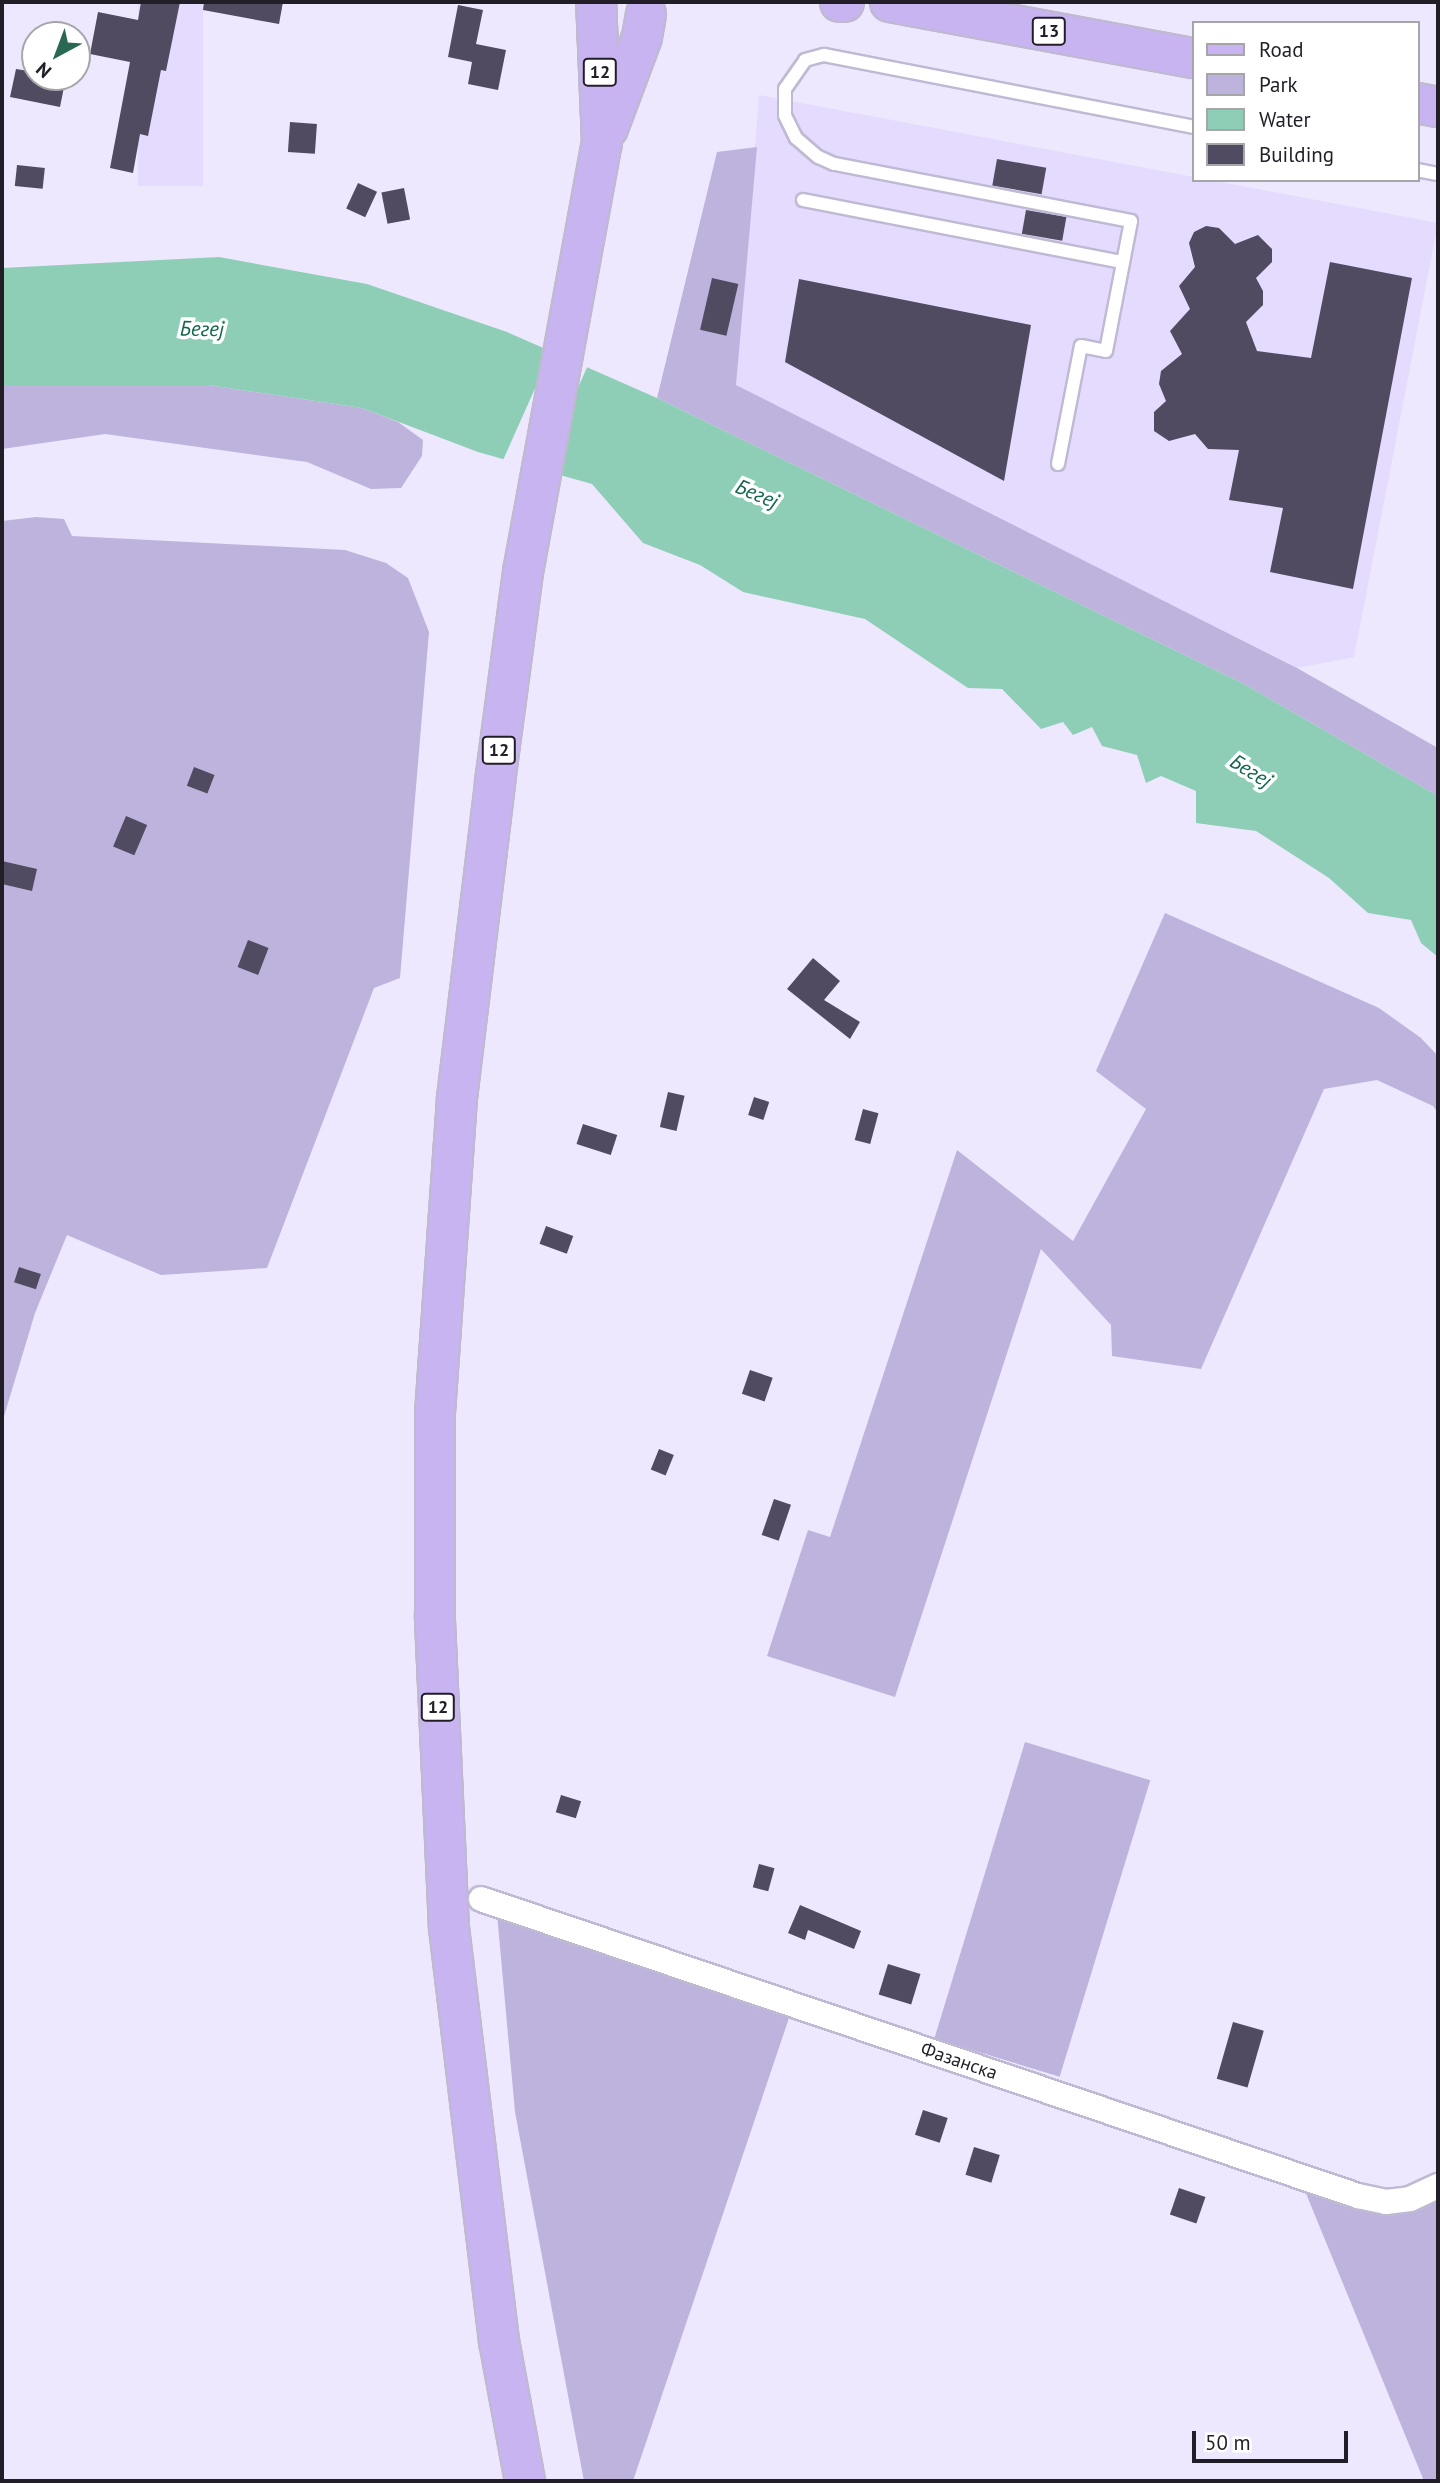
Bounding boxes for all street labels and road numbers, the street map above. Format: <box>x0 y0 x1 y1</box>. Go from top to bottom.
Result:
road number: 13 <box>1032 16 1066 46</box>
road number: 12 <box>582 58 618 86</box>
road number: 12 <box>482 736 516 764</box>
road number: 12 <box>420 1692 456 1722</box>
street label: Фазанска <box>918 2037 1000 2085</box>

